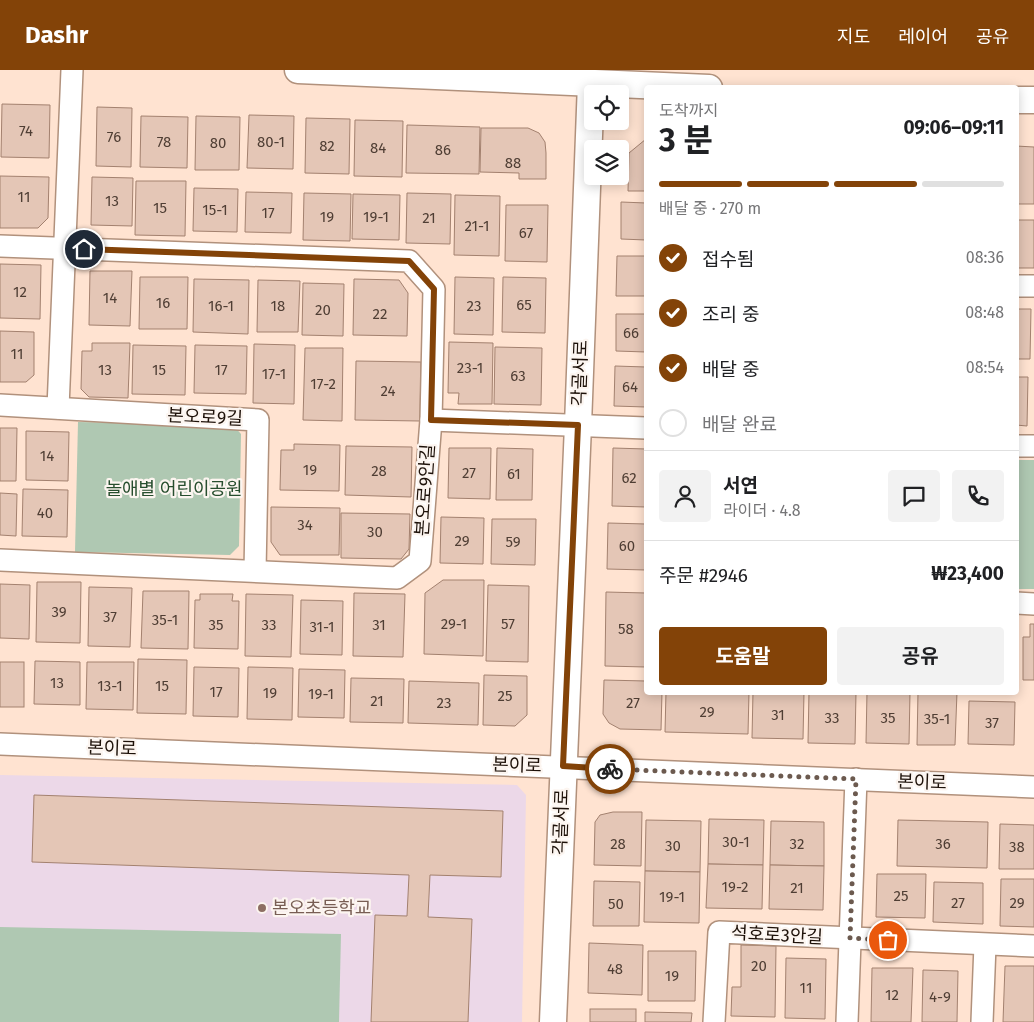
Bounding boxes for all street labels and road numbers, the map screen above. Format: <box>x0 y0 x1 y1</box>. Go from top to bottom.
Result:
street label: 각골서로 <box>568 340 592 406</box>
street label: 본오로9길 <box>167 404 243 430</box>
street label: 본오로9안길 <box>411 443 439 537</box>
street label: 본이로 <box>87 736 137 760</box>
street label: 본이로 <box>492 753 542 777</box>
street label: 본이로 <box>897 770 947 794</box>
street label: 각골서로 <box>549 789 573 855</box>
street label: 석호로3안길 <box>731 922 823 948</box>

